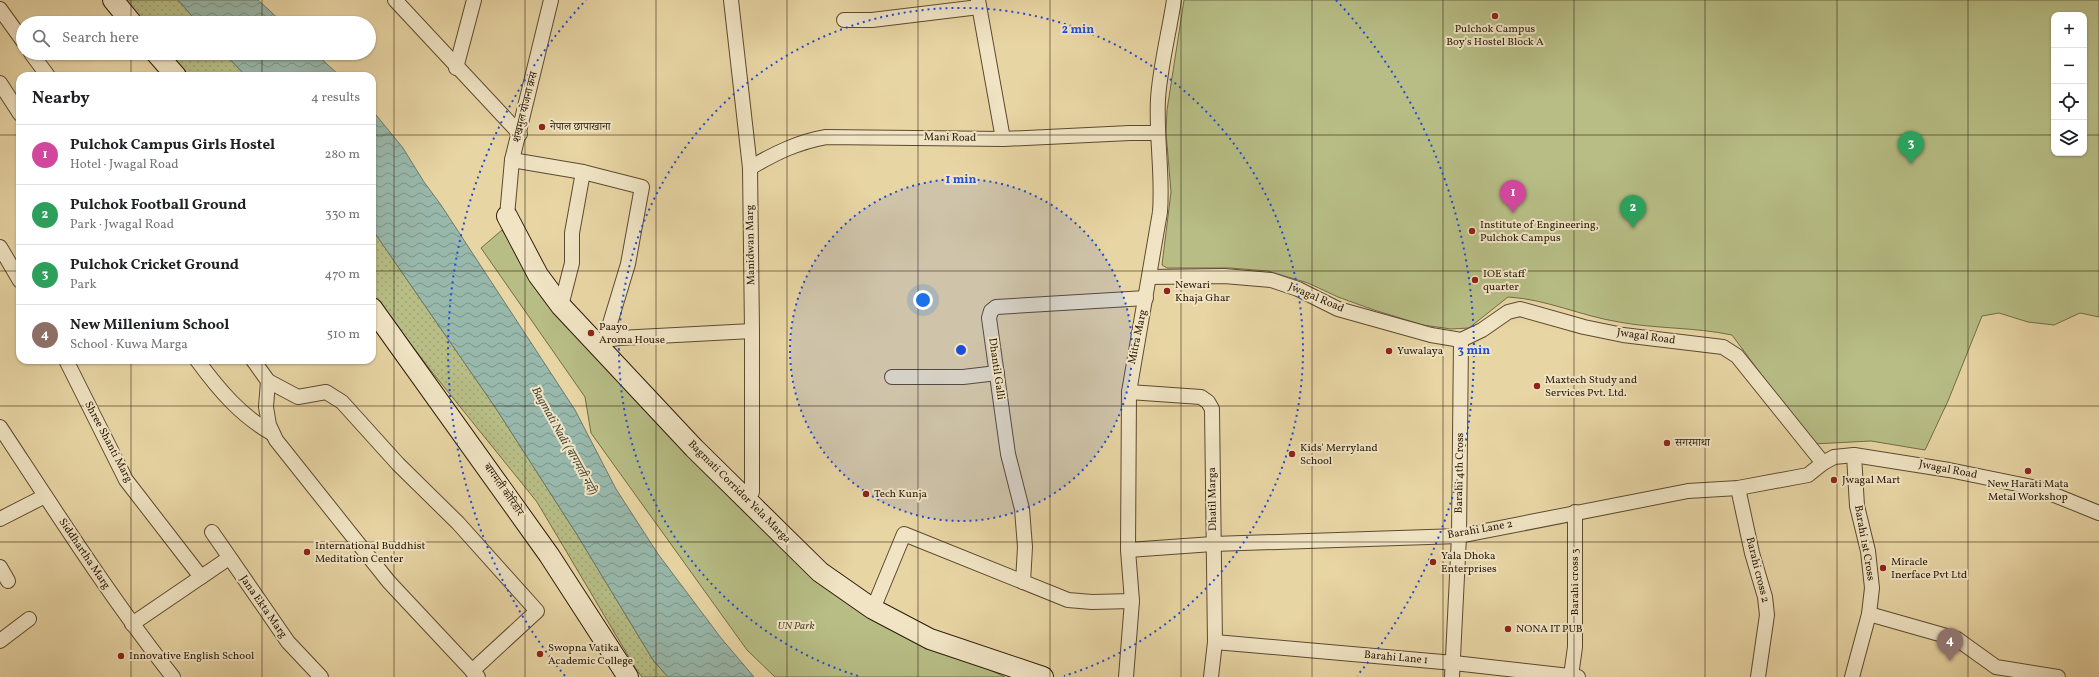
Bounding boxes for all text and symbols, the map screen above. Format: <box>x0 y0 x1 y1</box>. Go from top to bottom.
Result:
marker: Pulchok Campus Boy's Hostel Block A <box>1490 11 1500 21</box>
map controls <box>2051 12 2087 156</box>
button: + <box>2051 12 2087 48</box>
search box <box>16 16 376 60</box>
text: 2 min <box>1062 22 1094 38</box>
place label: Pulchok Campus Boy's Hostel Block A <box>1446 22 1544 50</box>
icon: search <box>30 27 52 49</box>
text: Search here <box>62 28 139 49</box>
button: − <box>2051 48 2087 84</box>
street label: शंखमुल योजना क्रस <box>510 69 542 144</box>
button: locate <box>2051 84 2087 120</box>
text: Nearby <box>32 87 90 110</box>
text: 4 results <box>311 89 360 107</box>
place label: नेपाल छापाखाना <box>549 120 612 135</box>
button: layers <box>2051 120 2087 156</box>
marker: नेपाल छापाखाना <box>537 122 547 132</box>
street label: Mani Road <box>924 130 976 146</box>
pin: 3 <box>1898 131 1924 164</box>
text: Pulchok Campus Girls Hostel <box>70 135 275 156</box>
text: 1 <box>42 146 48 164</box>
text: 280 m <box>324 146 360 164</box>
text: Hotel · Jwagal Road <box>70 156 179 174</box>
text: 1 min <box>946 172 977 188</box>
pin: 1 <box>1500 180 1526 213</box>
text: Pulchok Football Ground <box>70 195 246 216</box>
pin: 2 <box>1620 195 1646 228</box>
street label: Manidwan Marg <box>743 204 759 285</box>
text: 2 <box>42 206 48 224</box>
text: 330 m <box>325 206 360 224</box>
text: Park · Jwagal Road <box>70 216 174 234</box>
place label: Institute of Engineering, Pulchok Campus <box>1480 218 1599 246</box>
marker: Institute of Engineering, Pulchok Campus <box>1467 226 1477 236</box>
text: Pulchok Cricket Ground <box>70 255 239 276</box>
text: 3 <box>42 266 48 284</box>
text: 470 m <box>325 266 360 284</box>
place label: IOE staff quarter <box>1483 267 1527 295</box>
marker: IOE staff quarter <box>1470 275 1480 285</box>
text: Park <box>70 276 97 294</box>
place label: Newari Khaja Ghar <box>1175 278 1230 306</box>
street label: Jwagal Road <box>1286 280 1346 316</box>
marker: Newari Khaja Ghar <box>1162 286 1172 296</box>
your location <box>913 290 933 310</box>
street label: Mitra Marg <box>1125 308 1151 366</box>
text: New Millenium School <box>70 315 229 336</box>
place label: Paayo Aroma House <box>599 320 665 348</box>
street label: Jwagal Road <box>1616 325 1676 349</box>
text: 4 <box>41 326 49 344</box>
text: 510 m <box>327 326 360 344</box>
marker: Paayo Aroma House <box>586 328 596 338</box>
text: School · Kuwa Marga <box>70 336 188 354</box>
street label: Dhantil Galli <box>984 337 1008 401</box>
centre of rings <box>954 343 968 357</box>
text: 3 min <box>1458 343 1490 359</box>
place label: Yuwalaya <box>1397 344 1444 359</box>
marker: Yuwalaya <box>1384 346 1394 356</box>
place label: Maxtech Study and Services Pvt. Ltd. <box>1545 373 1637 401</box>
marker: Maxtech Study and Services Pvt. Ltd. <box>1532 381 1542 391</box>
water label: Bagmati Nadi (बागमती नदी) <box>527 384 601 499</box>
street label: Shree Shanti Marg <box>80 399 136 486</box>
street label: Barahi 4th Cross <box>1452 432 1468 513</box>
place label: सगरमाथा <box>1674 436 1711 451</box>
street label: Bagmati Corridor Yela Marga <box>684 437 794 547</box>
marker: सगरमाथा <box>1662 438 1672 448</box>
place label: Kids' Merryland School <box>1300 441 1378 469</box>
marker: Kids' Merryland School <box>1287 449 1297 459</box>
street label: Jwagal Road <box>1918 457 1978 483</box>
street label: बागमती कोरिडोर <box>479 460 527 520</box>
street label: Dhatil Marga <box>1205 466 1221 531</box>
marker: New Harati Mata Metal Workshop <box>2023 466 2033 476</box>
place label: Jwagal Mart <box>1842 473 1901 488</box>
marker: Jwagal Mart <box>1829 475 1839 485</box>
place label: New Harati Mata Metal Workshop <box>1987 477 2069 505</box>
place label: Tech Kunja <box>874 487 928 502</box>
marker: Tech Kunja <box>861 489 871 499</box>
street label: Barahi 1st Cross <box>1850 504 1878 582</box>
street label: Siddhartha Marg <box>55 516 113 593</box>
street label: Barahi Lane 2 <box>1446 517 1514 543</box>
street label: Barahi cross 2 <box>1742 535 1772 605</box>
place label: International Buddhist Meditation Center <box>315 539 426 567</box>
marker: International Buddhist Meditation Center <box>302 547 312 557</box>
street label: Barahi cross 3 <box>1568 548 1583 616</box>
place label: Yala Dhoka Enterprises <box>1441 549 1497 577</box>
place label: Miracle Inerface Pvt Ltd <box>1891 555 1967 583</box>
marker: Yala Dhoka Enterprises <box>1428 557 1438 567</box>
marker: Miracle Inerface Pvt Ltd <box>1878 563 1888 573</box>
street label: Jana Ekta Marg <box>236 573 290 642</box>
park label: UN Park <box>777 619 815 634</box>
place label: NONA IT PUB <box>1516 622 1583 637</box>
marker: NONA IT PUB <box>1503 624 1513 634</box>
pin: 4 <box>1937 628 1963 661</box>
place label: Swopna Vatika Academic College <box>548 641 633 669</box>
street label: Barahi Lane 1 <box>1363 648 1429 668</box>
place label: Innovative English School <box>129 649 254 664</box>
marker: Swopna Vatika Academic College <box>535 649 545 659</box>
marker: Innovative English School <box>116 651 126 661</box>

